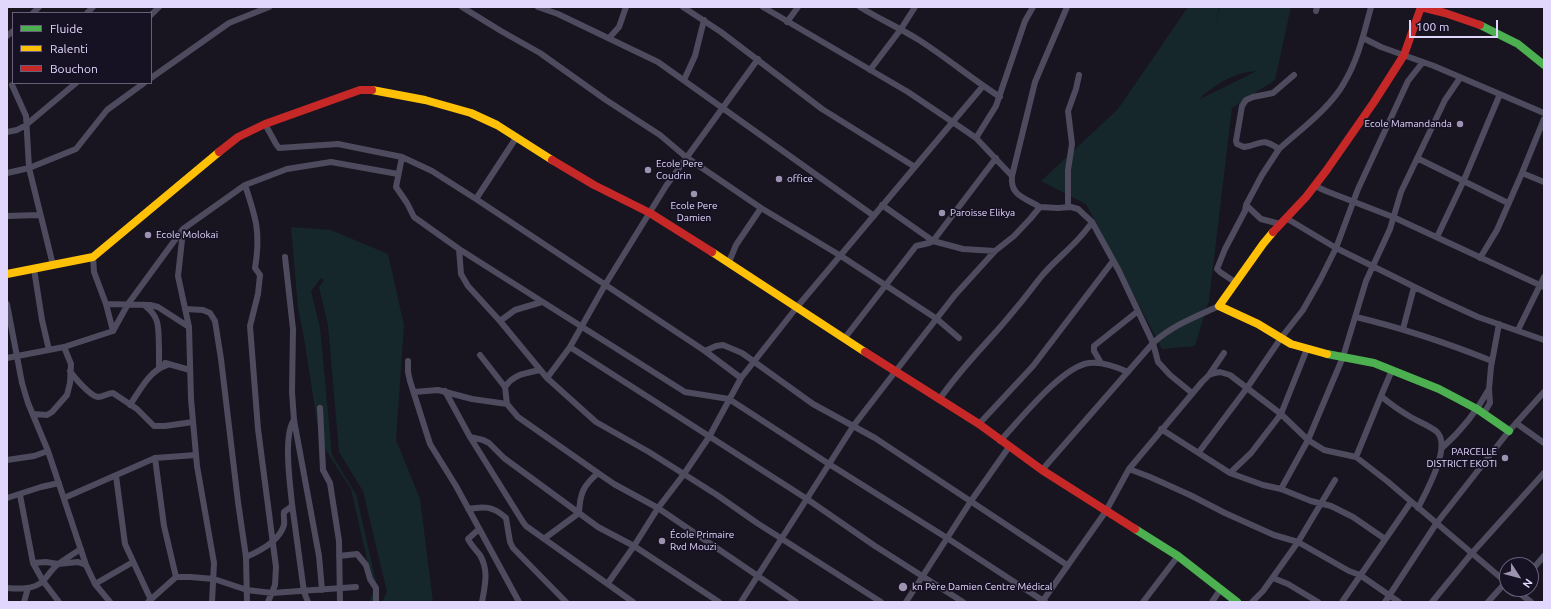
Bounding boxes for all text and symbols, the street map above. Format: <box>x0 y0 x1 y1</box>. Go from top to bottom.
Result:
legend <box>12 12 152 84</box>
scale bar <box>1411 12 1500 38</box>
text: 100 m <box>1416 20 1449 33</box>
text: Fluide <box>50 22 83 35</box>
text: Ralenti <box>50 42 88 55</box>
text: Bouchon <box>50 62 98 75</box>
place label: Ecole Mamandanda <box>1365 118 1452 130</box>
marker: Ecole Mamandanda <box>1455 119 1465 129</box>
place label: Ecole Pere Coudrin <box>656 158 703 182</box>
marker: Ecole Pere Coudrin <box>643 165 653 175</box>
place label: office <box>787 173 813 185</box>
marker: office <box>774 174 784 184</box>
marker: Ecole Pere Damien <box>689 189 699 199</box>
place label: Ecole Pere Damien <box>670 200 718 224</box>
place label: Paroisse Elikya <box>950 207 1015 219</box>
marker: Paroisse Elikya <box>937 208 947 218</box>
place label: Ecole Molokai <box>156 229 218 241</box>
marker: Ecole Molokai <box>143 230 153 240</box>
place label: PARCELLE DISTRICT EKOTI <box>1427 446 1497 470</box>
marker: PARCELLE DISTRICT EKOTI <box>1500 453 1510 463</box>
place label: École Primaire Rvd Mouzi <box>670 529 734 552</box>
marker: École Primaire Rvd Mouzi <box>657 536 667 546</box>
north arrow <box>1499 557 1539 597</box>
text: N <box>1521 577 1535 590</box>
marker: kn Père Damien Centre Médical <box>897 581 909 593</box>
place label: kn Père Damien Centre Médical <box>912 581 1052 593</box>

